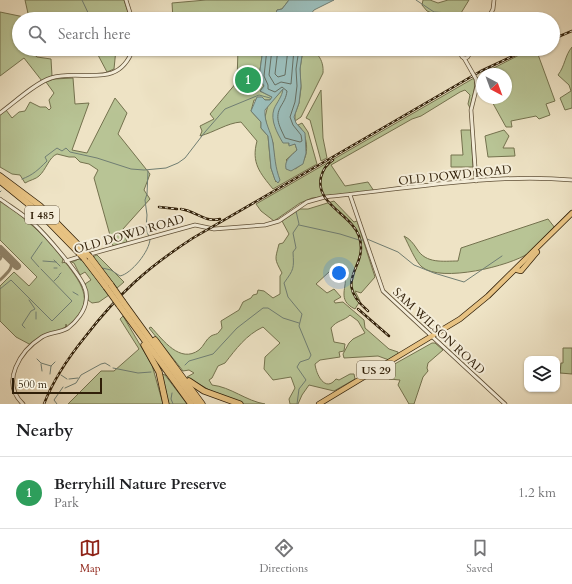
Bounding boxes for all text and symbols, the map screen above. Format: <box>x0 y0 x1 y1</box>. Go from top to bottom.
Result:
search box <box>12 12 560 56</box>
icon: search <box>26 23 48 45</box>
text: Search here <box>58 24 131 44</box>
pin: 1 <box>235 65 261 95</box>
north arrow <box>476 68 512 104</box>
street label: OLD DOWD ROAD <box>398 161 513 189</box>
road number: I 485 <box>25 206 59 224</box>
street label: OLD DOWD ROAD <box>72 211 186 257</box>
your location <box>329 263 349 283</box>
street label: SAM WILSON ROAD <box>389 284 489 378</box>
map controls <box>524 356 560 392</box>
button: layers <box>524 356 560 392</box>
road number: US 29 <box>357 361 395 379</box>
scale bar <box>12 376 102 395</box>
text: 500 m <box>18 377 47 392</box>
text: Nearby <box>16 419 73 442</box>
text: Berryhill Nature Preserve <box>54 474 227 494</box>
text: 1 <box>26 484 32 502</box>
text: 1.2 km <box>518 484 556 502</box>
text: Park <box>54 494 79 512</box>
tab: Map <box>79 537 101 576</box>
tab: Directions <box>259 537 308 576</box>
tab: Saved <box>466 537 493 576</box>

